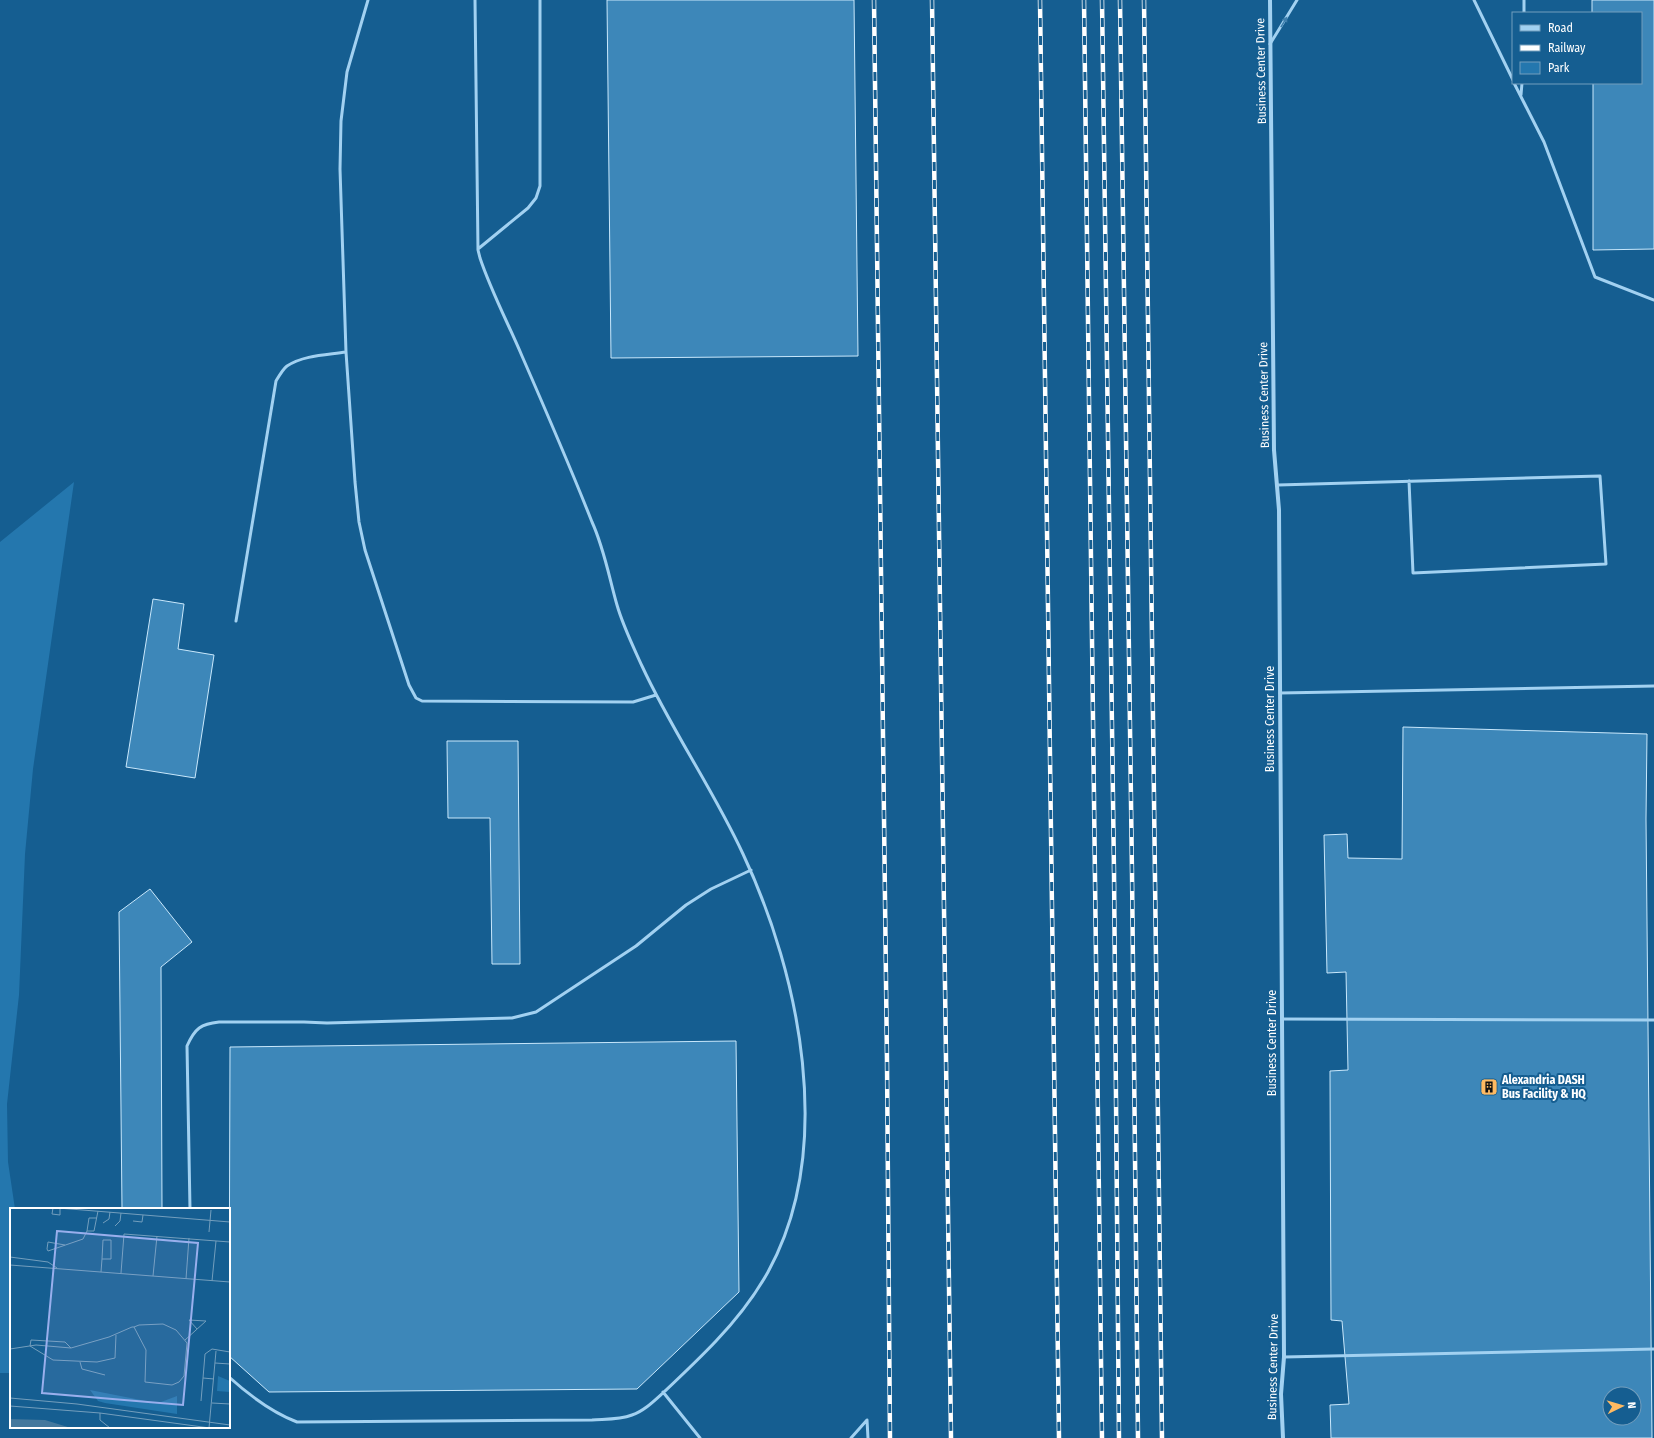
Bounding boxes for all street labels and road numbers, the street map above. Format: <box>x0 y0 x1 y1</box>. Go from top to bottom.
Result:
street label: Business Center Drive <box>1253 18 1269 124</box>
street label: Business Center Drive <box>1256 342 1272 448</box>
street label: Business Center Drive <box>1263 666 1277 772</box>
street label: Business Center Drive <box>1265 990 1279 1096</box>
street label: Business Center Drive <box>1265 1314 1281 1420</box>

